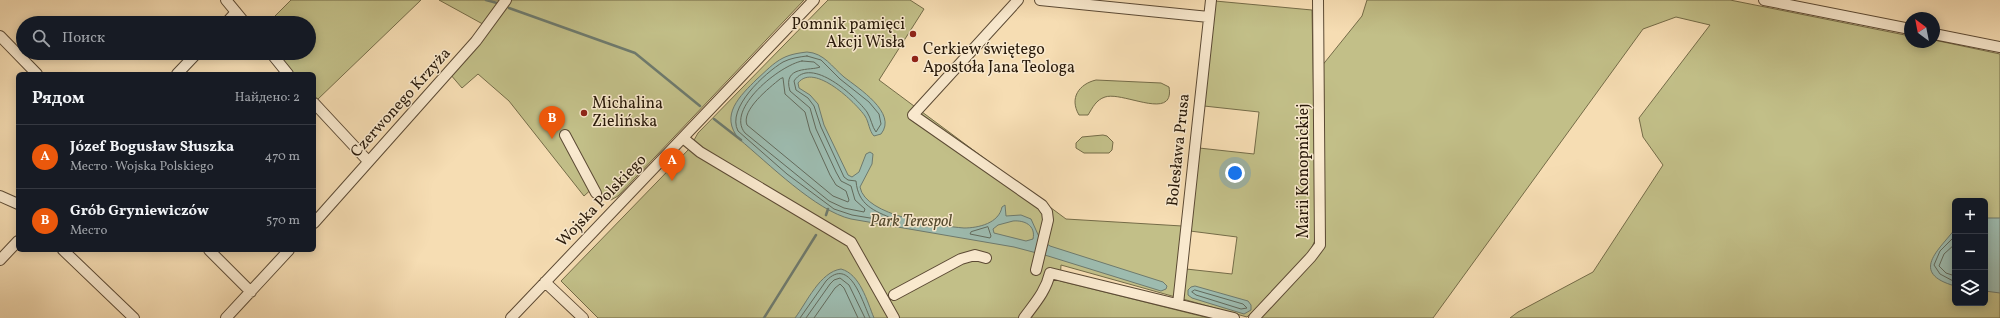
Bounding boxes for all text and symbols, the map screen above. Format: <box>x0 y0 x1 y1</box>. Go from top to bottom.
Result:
north arrow <box>1904 12 1940 48</box>
place label: Pomnik pamięci Akcji Wisła <box>791 14 905 54</box>
search box <box>16 16 316 60</box>
icon: search <box>30 27 52 49</box>
text: Поиск <box>62 28 105 49</box>
marker: Pomnik pamięci Akcji Wisła <box>908 29 918 39</box>
place label: Cerkiew świętego Apostoła Jana Teologa <box>923 39 1075 79</box>
street label: Czerwonego Krzyża <box>346 43 456 163</box>
marker: Cerkiew świętego Apostoła Jana Teologa <box>910 54 920 64</box>
text: Рядом <box>32 87 85 110</box>
text: Найдено: 2 <box>235 89 300 107</box>
place label: Michalina Zielińska <box>592 93 663 133</box>
street label: Bolesława Prusa <box>1162 93 1196 207</box>
street label: Marii Konopnickiej <box>1293 103 1315 239</box>
pin: B <box>539 106 565 139</box>
marker: Michalina Zielińska <box>579 108 589 118</box>
text: Józef Bogusław Słuszka <box>70 137 234 158</box>
text: A <box>40 148 50 166</box>
text: 470 m <box>265 148 300 166</box>
pin: A <box>659 148 685 181</box>
street label: Wojska Polskiego <box>552 150 652 252</box>
text: Место · Wojska Polskiego <box>70 158 214 176</box>
your location <box>1225 163 1245 183</box>
map controls <box>1952 198 1988 306</box>
button: + <box>1952 198 1988 234</box>
text: Grób Gryniewiczów <box>70 201 209 222</box>
park label: Park Terespol <box>870 211 952 233</box>
text: B <box>41 212 49 230</box>
text: 570 m <box>266 212 300 230</box>
text: Место <box>70 222 107 240</box>
button: − <box>1952 234 1988 270</box>
button: layers <box>1952 270 1988 306</box>

